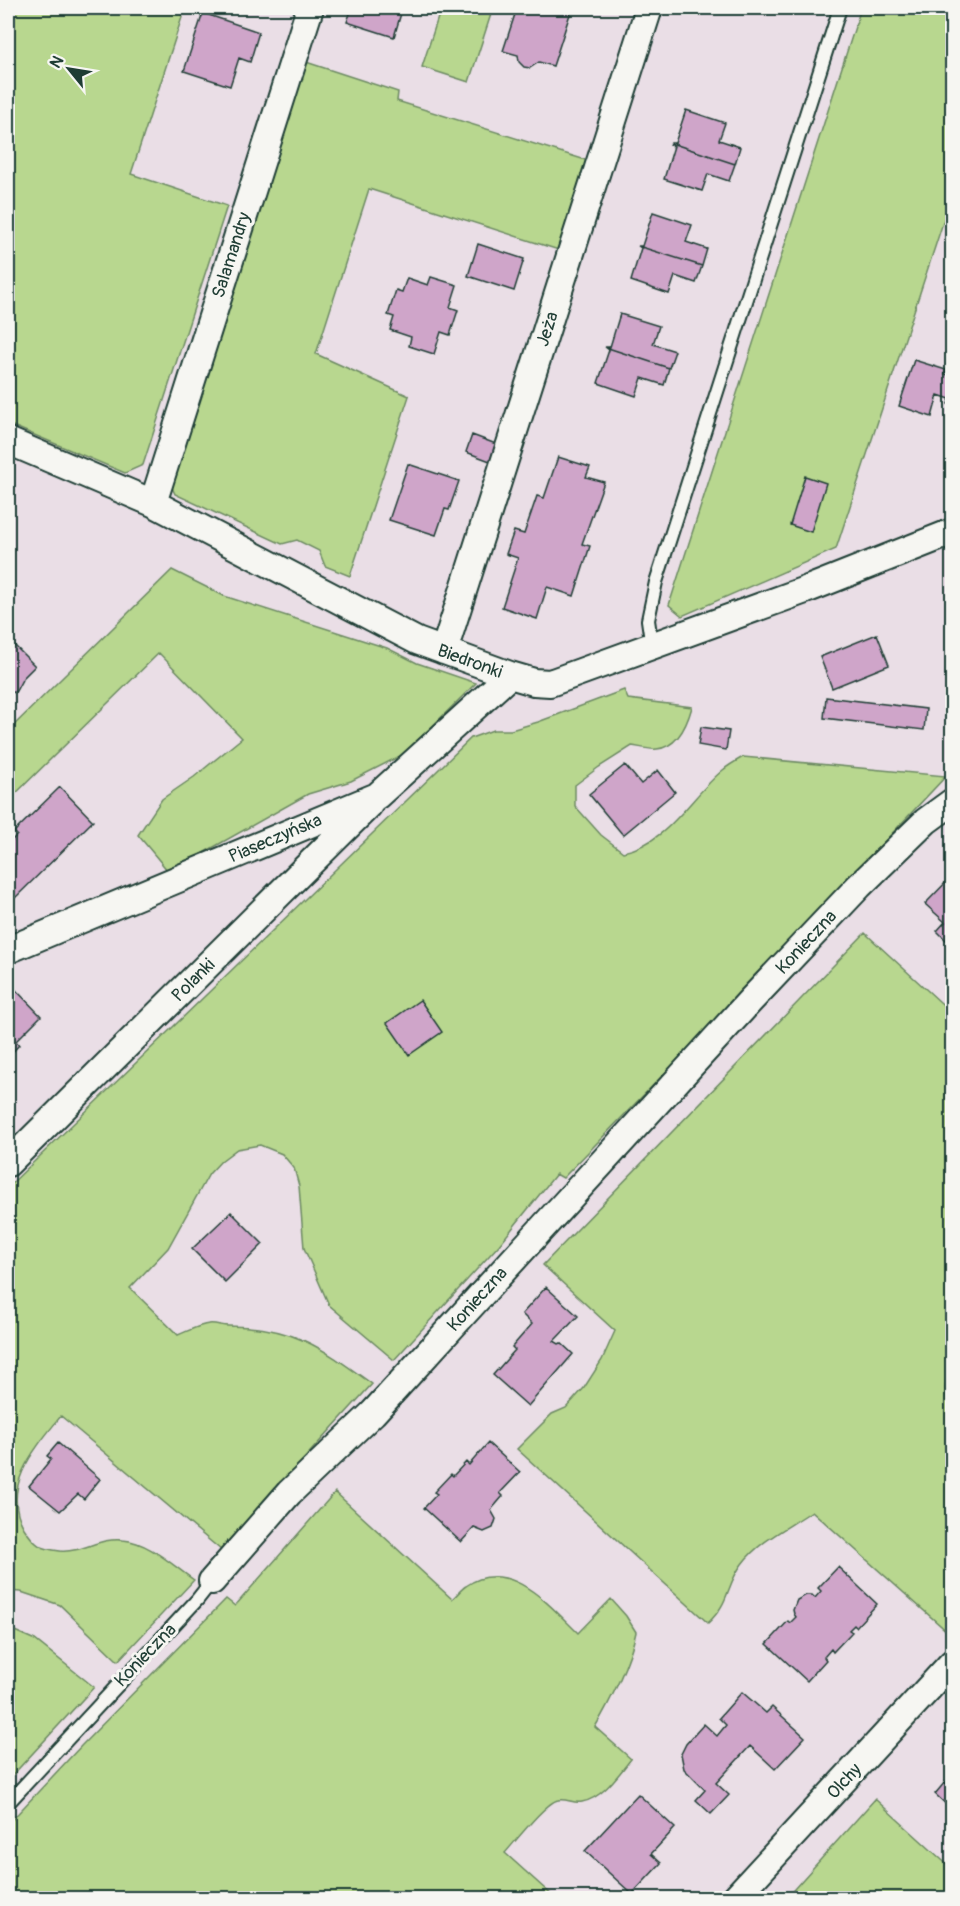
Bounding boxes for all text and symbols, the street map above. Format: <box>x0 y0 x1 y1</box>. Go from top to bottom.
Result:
north arrow <box>39 39 99 99</box>
text: N <box>46 52 68 72</box>
street label: Salamandry <box>207 209 256 301</box>
street label: Jeża <box>531 309 564 349</box>
street label: Biedronki <box>434 639 505 684</box>
street label: Piaseczyńska <box>225 809 325 868</box>
street label: Konieczna <box>771 905 842 979</box>
street label: Polanki <box>167 954 220 1007</box>
street label: Konieczna <box>442 1262 513 1337</box>
street label: Konieczna <box>109 1619 181 1692</box>
street label: Olchy <box>822 1758 867 1804</box>

